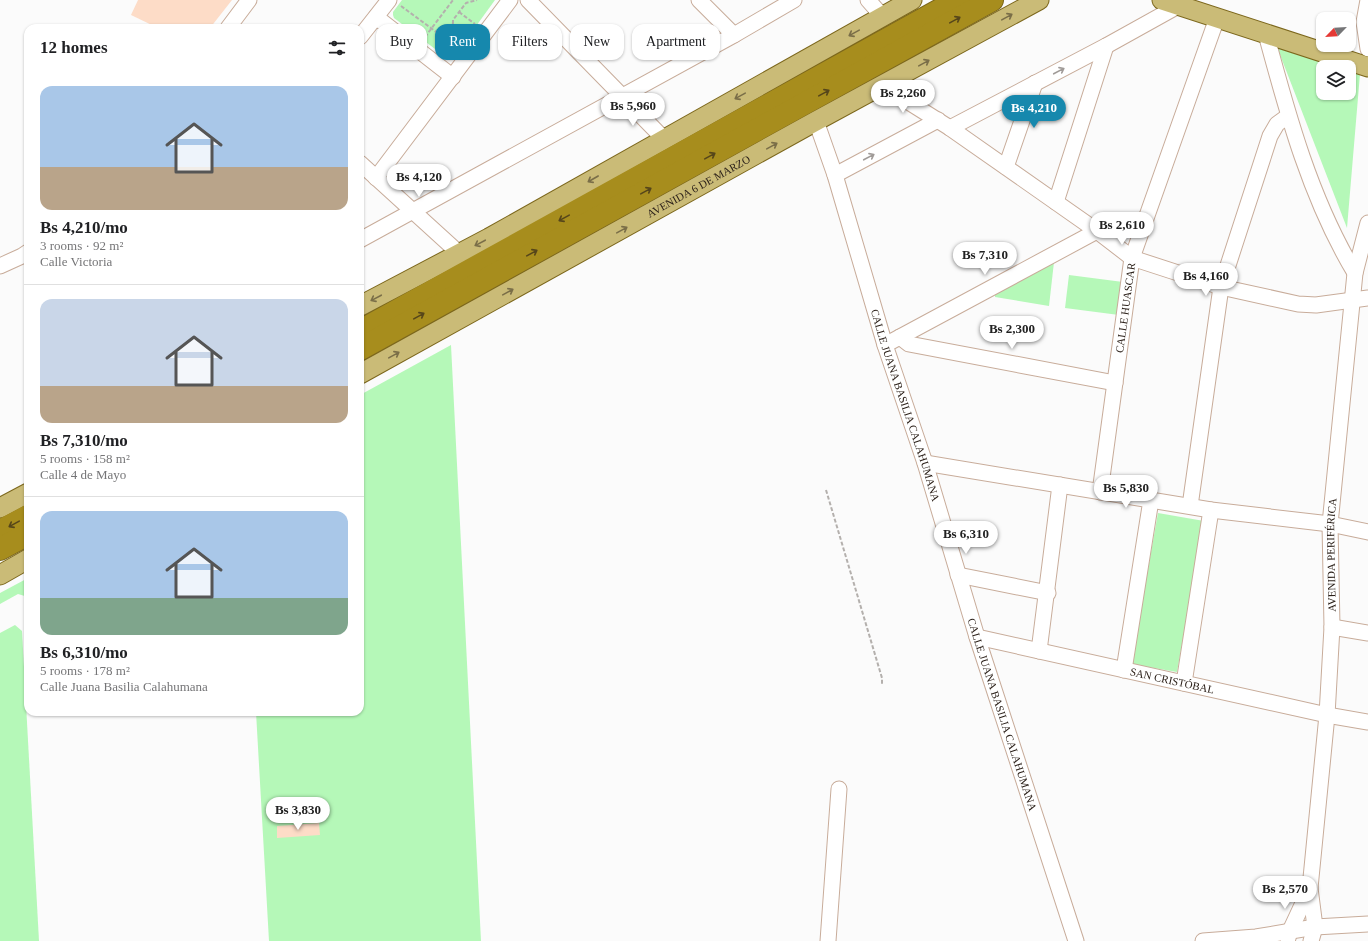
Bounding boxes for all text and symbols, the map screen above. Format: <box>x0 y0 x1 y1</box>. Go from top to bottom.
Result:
north arrow <box>1316 12 1356 52</box>
map controls <box>1316 12 1356 100</box>
one-way arrow <box>1000 13 1012 21</box>
one-way arrow <box>949 16 961 24</box>
chip: Buy <box>376 24 427 60</box>
chip: Rent <box>435 24 490 60</box>
chip: Filters <box>498 24 562 60</box>
chip: New <box>570 24 624 60</box>
chip: Apartment <box>632 24 720 60</box>
one-way arrow <box>848 29 860 37</box>
icon: filters <box>326 37 348 59</box>
text: 12 homes <box>40 38 108 57</box>
one-way arrow <box>918 58 930 66</box>
button: layers <box>1316 60 1356 100</box>
one-way arrow <box>1053 66 1065 74</box>
pin: Bs 2,260 <box>862 80 944 114</box>
text: Bs 2,260 <box>880 85 926 100</box>
one-way arrow <box>818 88 830 96</box>
pin: Bs 5,960 <box>592 93 674 127</box>
one-way arrow <box>734 93 746 101</box>
pin: Bs 4,210 <box>993 95 1075 129</box>
text: Bs 5,960 <box>610 98 656 113</box>
text: Bs 4,210 <box>1011 100 1057 115</box>
icon: home <box>158 112 230 184</box>
one-way arrow <box>766 142 778 149</box>
one-way arrow <box>704 151 716 159</box>
street label: AVENIDA 6 DE MARZO <box>645 153 752 220</box>
one-way arrow <box>863 153 875 160</box>
pin: Bs 4,120 <box>378 164 460 198</box>
text: Bs 4,120 <box>396 169 442 184</box>
one-way arrow <box>587 175 599 183</box>
one-way arrow <box>640 187 652 194</box>
pin: Bs 2,610 <box>1081 212 1163 246</box>
one-way arrow <box>558 215 570 222</box>
text: Bs 2,610 <box>1099 217 1145 232</box>
text: Bs 4,210/mo <box>40 218 128 237</box>
one-way arrow <box>615 225 627 233</box>
text: 3 rooms · 92 m² <box>40 238 123 253</box>
one-way arrow <box>474 239 486 247</box>
pin: Bs 7,310 <box>944 242 1026 276</box>
text: Bs 7,310 <box>962 247 1008 262</box>
one-way arrow <box>526 249 538 257</box>
text: Calle Victoria <box>40 254 112 269</box>
street label: CALLE HUASCAR <box>1113 261 1137 354</box>
pin: Bs 4,160 <box>1165 263 1247 297</box>
text: Bs 4,160 <box>1183 268 1229 283</box>
one-way arrow <box>502 288 514 296</box>
one-way arrow <box>370 295 382 302</box>
street label: CALLE JUANA BASILIA CALAHUMANA <box>869 308 942 503</box>
one-way arrow <box>412 312 424 320</box>
pin: Bs 2,300 <box>971 316 1053 350</box>
text: Bs 2,300 <box>989 321 1035 336</box>
icon: home <box>158 325 230 397</box>
one-way arrow <box>388 351 400 359</box>
text: Bs 7,310/mo <box>40 431 128 450</box>
text: 5 rooms · 158 m² <box>40 451 130 466</box>
text: Calle 4 de Mayo <box>40 467 126 482</box>
pin: Bs 5,830 <box>1085 475 1167 509</box>
text: Bs 5,830 <box>1103 480 1149 495</box>
street label: AVENIDA PERIFÉRICA <box>1324 497 1339 612</box>
one-way arrow <box>8 520 20 528</box>
pin: Bs 6,310 <box>925 521 1007 555</box>
text: Bs 6,310 <box>943 526 989 541</box>
icon: home <box>158 537 230 609</box>
street label: CALLE JUANA BASILIA CALAHUMANA <box>966 617 1039 812</box>
text: Bs 6,310/mo <box>40 643 128 662</box>
text: 5 rooms · 178 m² <box>40 663 130 678</box>
street label: SAN CRISTÓBAL <box>1129 665 1216 696</box>
text: Calle Juana Basilia Calahumana <box>40 679 208 694</box>
pin: Bs 3,830 <box>257 797 339 831</box>
text: Bs 3,830 <box>275 802 321 817</box>
pin: Bs 2,570 <box>1244 876 1326 910</box>
text: Bs 2,570 <box>1262 881 1308 896</box>

